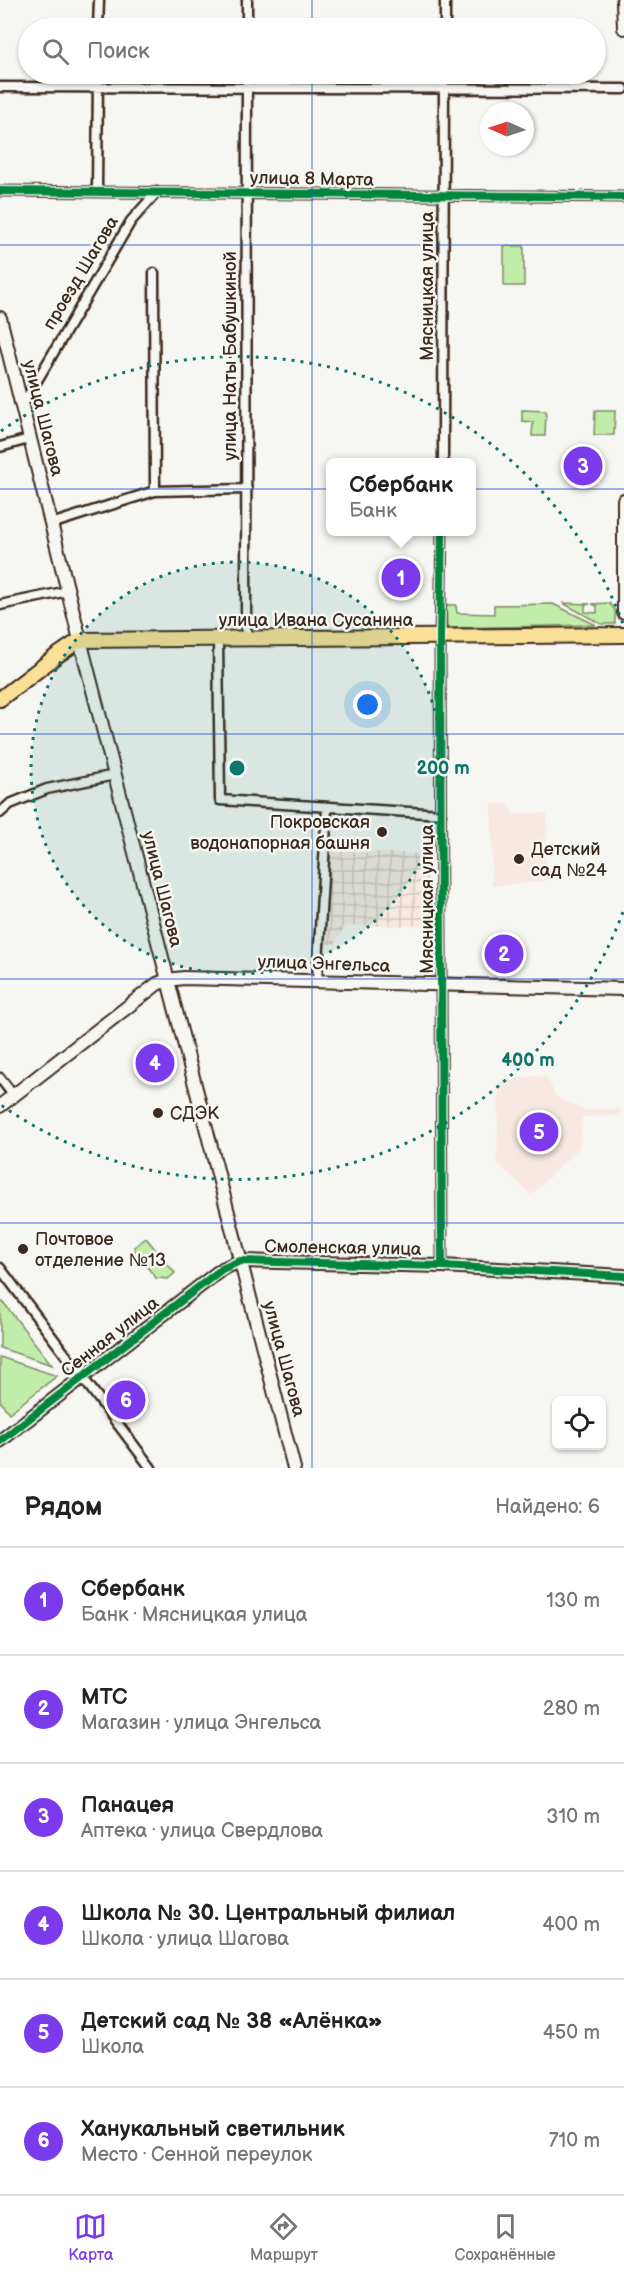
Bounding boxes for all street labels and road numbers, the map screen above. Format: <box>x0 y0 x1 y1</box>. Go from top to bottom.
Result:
street label: улица 8 Марта <box>250 167 375 191</box>
street label: Мясницкая улица <box>417 211 438 361</box>
street label: проезд Шагова <box>39 212 123 334</box>
street label: улица Наты Бабушкиной <box>220 251 241 461</box>
street label: улица Шагова <box>18 358 68 479</box>
street label: улица Ивана Сусанина <box>219 610 414 631</box>
street label: Мясницкая улица <box>417 824 438 974</box>
street label: улица Шагова <box>137 829 187 950</box>
street label: улица Энгельса <box>257 951 391 977</box>
street label: Смоленская улица <box>264 1236 422 1260</box>
street label: Сенная улица <box>57 1292 163 1382</box>
street label: улица Шагова <box>258 1299 310 1419</box>

